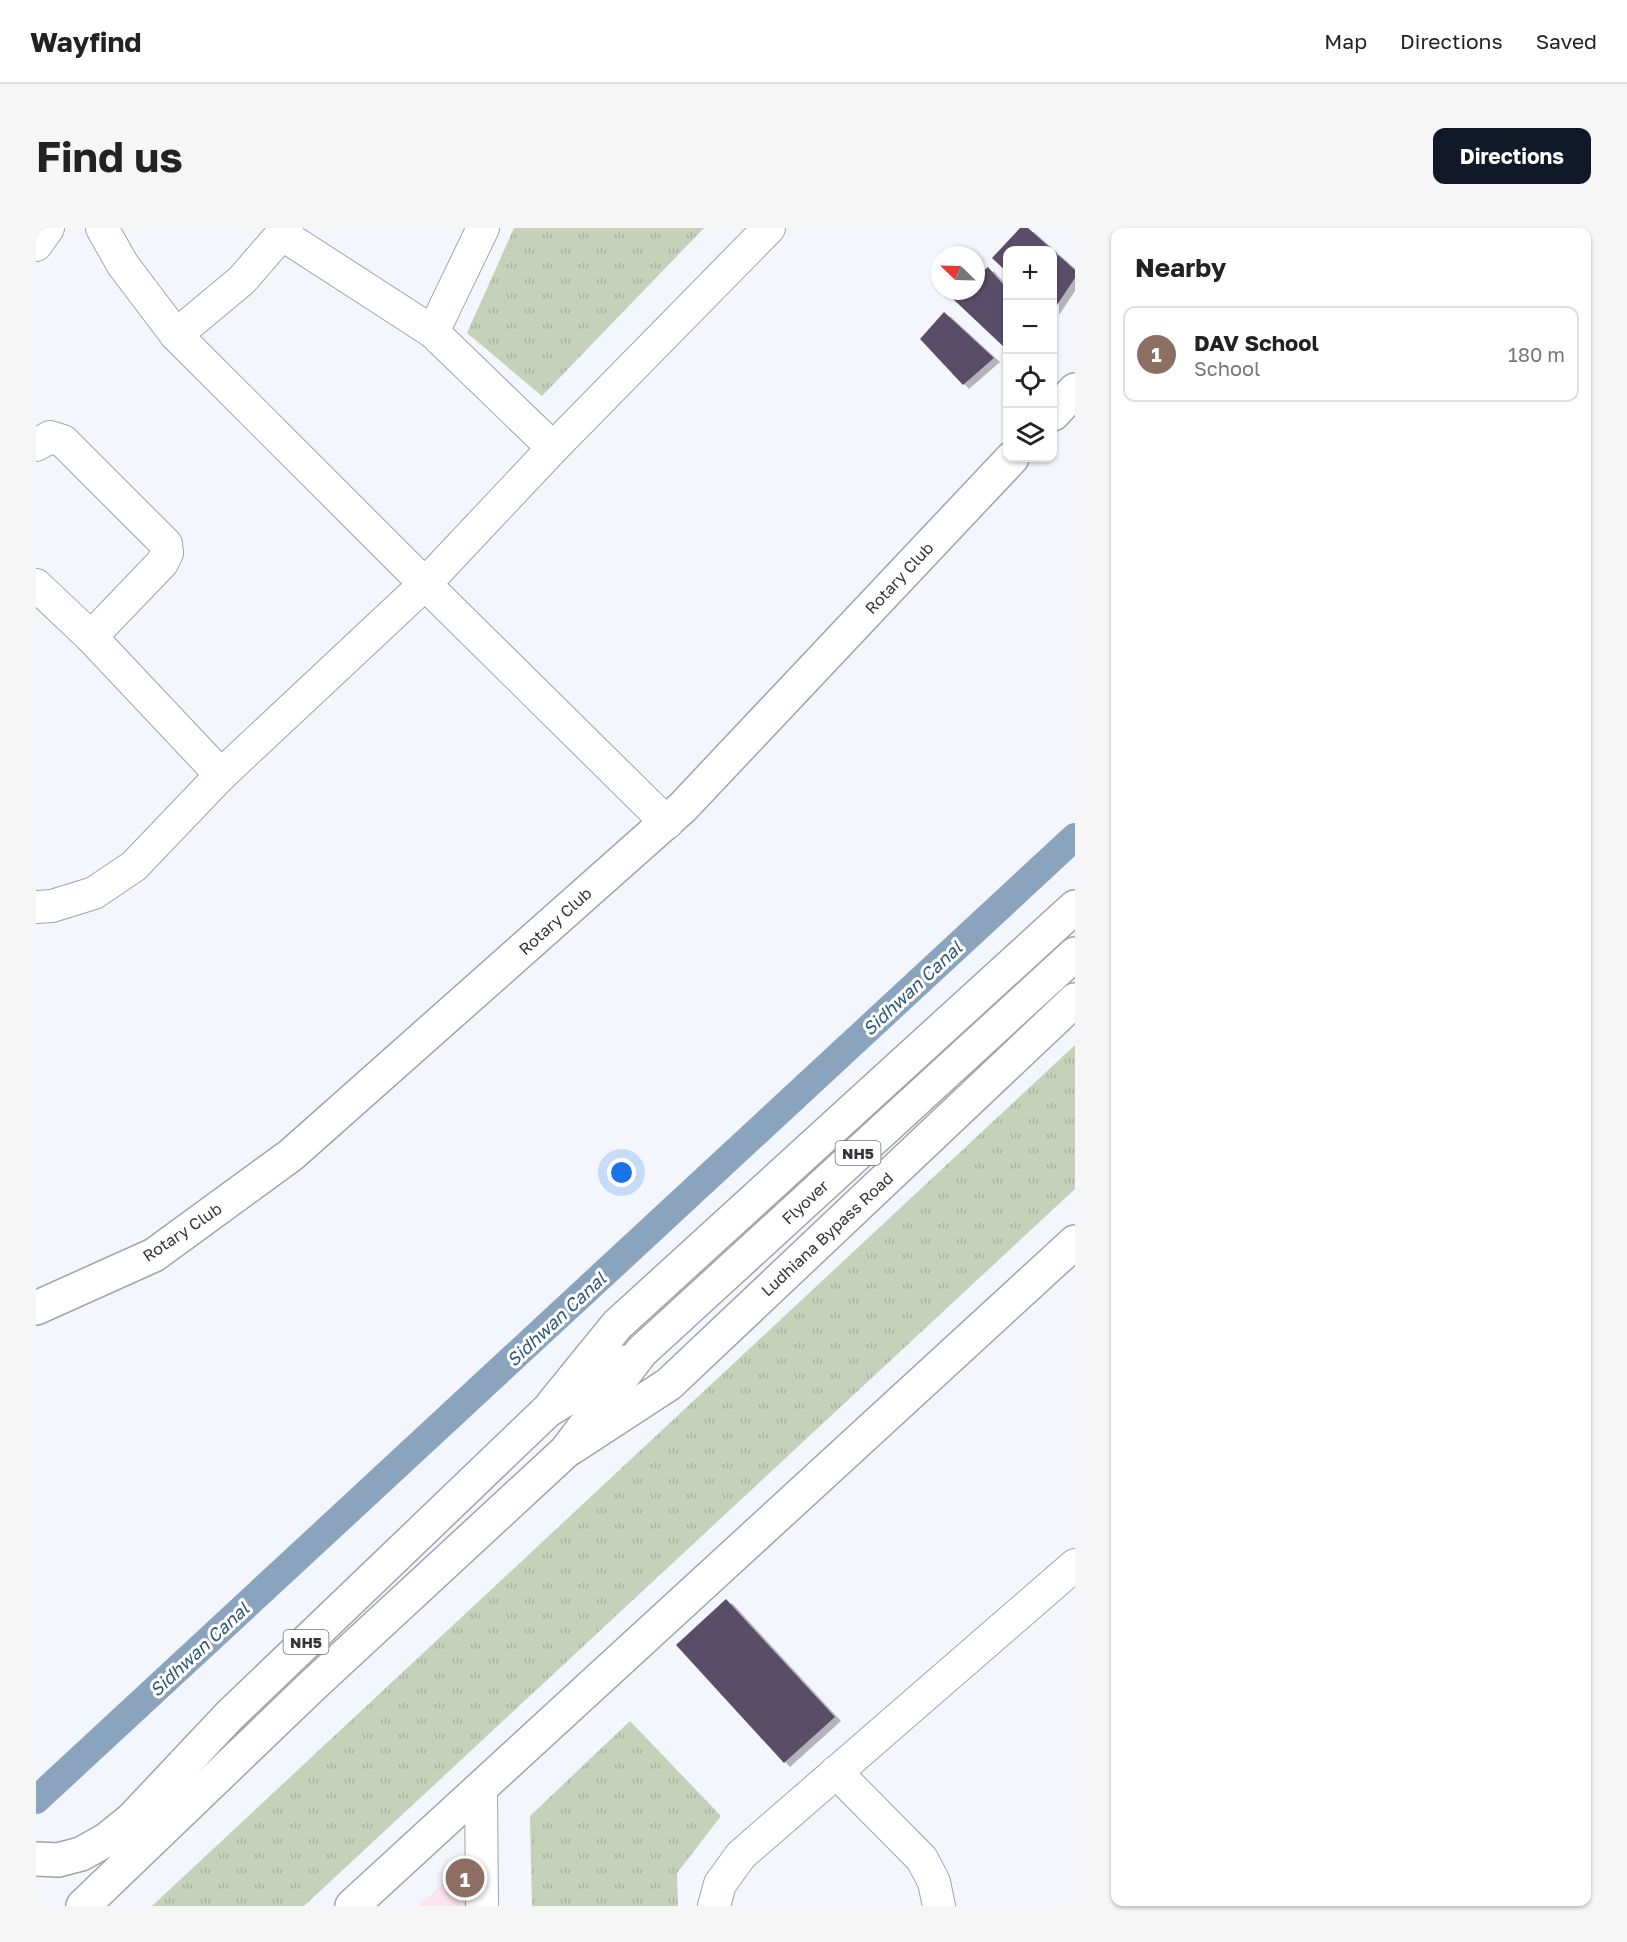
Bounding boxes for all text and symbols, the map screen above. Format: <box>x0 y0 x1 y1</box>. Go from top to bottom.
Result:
text: Wayfind <box>30 25 142 58</box>
text: Map <box>1324 28 1367 54</box>
text: Directions <box>1400 28 1503 54</box>
text: Saved <box>1536 28 1597 54</box>
button: Directions <box>1433 128 1591 184</box>
text: Find us <box>36 131 183 181</box>
north arrow <box>931 246 985 300</box>
map controls <box>1003 246 1057 462</box>
button: + <box>1003 246 1057 300</box>
text: Nearby <box>1135 252 1226 283</box>
button: − <box>1003 300 1057 354</box>
text: DAV School <box>1194 329 1319 356</box>
text: 1 <box>1151 342 1162 366</box>
text: 180 m <box>1508 342 1565 366</box>
button: locate <box>1003 354 1057 408</box>
text: School <box>1194 356 1260 380</box>
button: layers <box>1003 408 1057 462</box>
street label: Rotary Club <box>861 538 937 618</box>
street label: Rotary Club <box>515 883 596 959</box>
water label: Sidhwan Canal <box>858 936 967 1040</box>
road number: NH5 <box>836 1141 880 1165</box>
your location <box>607 1158 636 1187</box>
street label: Ludhiana Bypass Road <box>757 1168 897 1300</box>
street label: Flyover <box>778 1175 832 1229</box>
street label: Rotary Club <box>139 1198 225 1266</box>
water label: Sidhwan Canal <box>502 1267 611 1371</box>
water label: Sidhwan Canal <box>145 1597 254 1701</box>
road number: NH5 <box>284 1630 328 1654</box>
pin: 1 <box>446 1856 484 1900</box>

